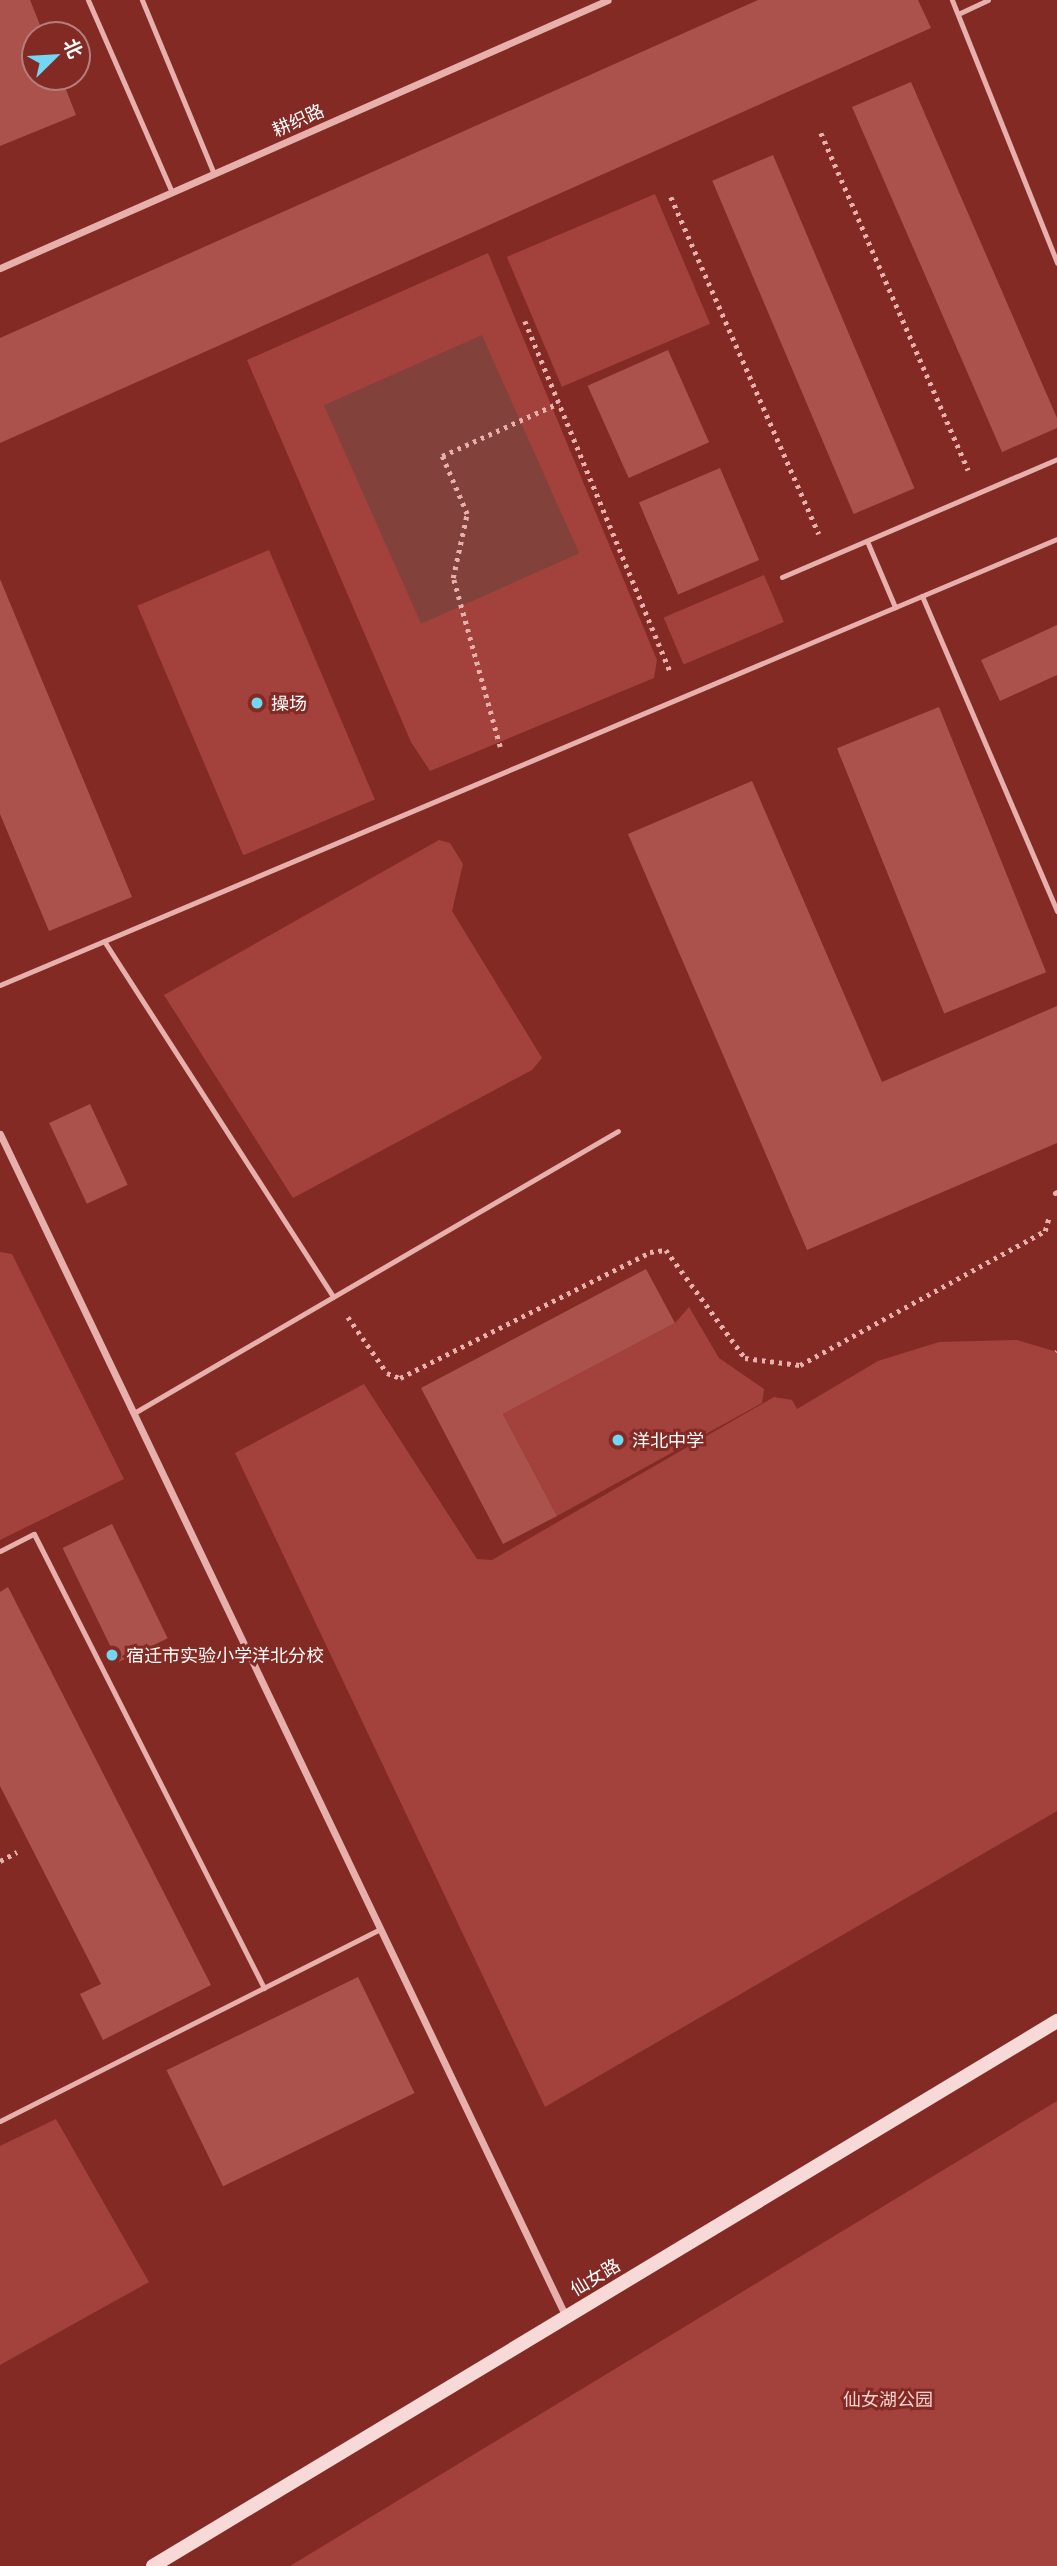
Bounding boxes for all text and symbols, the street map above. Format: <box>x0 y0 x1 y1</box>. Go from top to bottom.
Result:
north arrow <box>21 21 91 91</box>
text: 北 <box>58 34 89 62</box>
street label: 耕织路 <box>269 99 327 141</box>
place label: 操场 <box>271 692 307 714</box>
marker: 操场 <box>249 695 265 711</box>
place label: 洋北中学 <box>632 1429 704 1451</box>
marker: 洋北中学 <box>610 1432 626 1448</box>
place label: 宿迁市实验小学洋北分校 <box>126 1644 324 1666</box>
marker: 宿迁市实验小学洋北分校 <box>104 1647 120 1663</box>
street label: 仙女路 <box>566 2254 624 2300</box>
park label: 仙女湖公园 <box>843 2388 933 2410</box>

